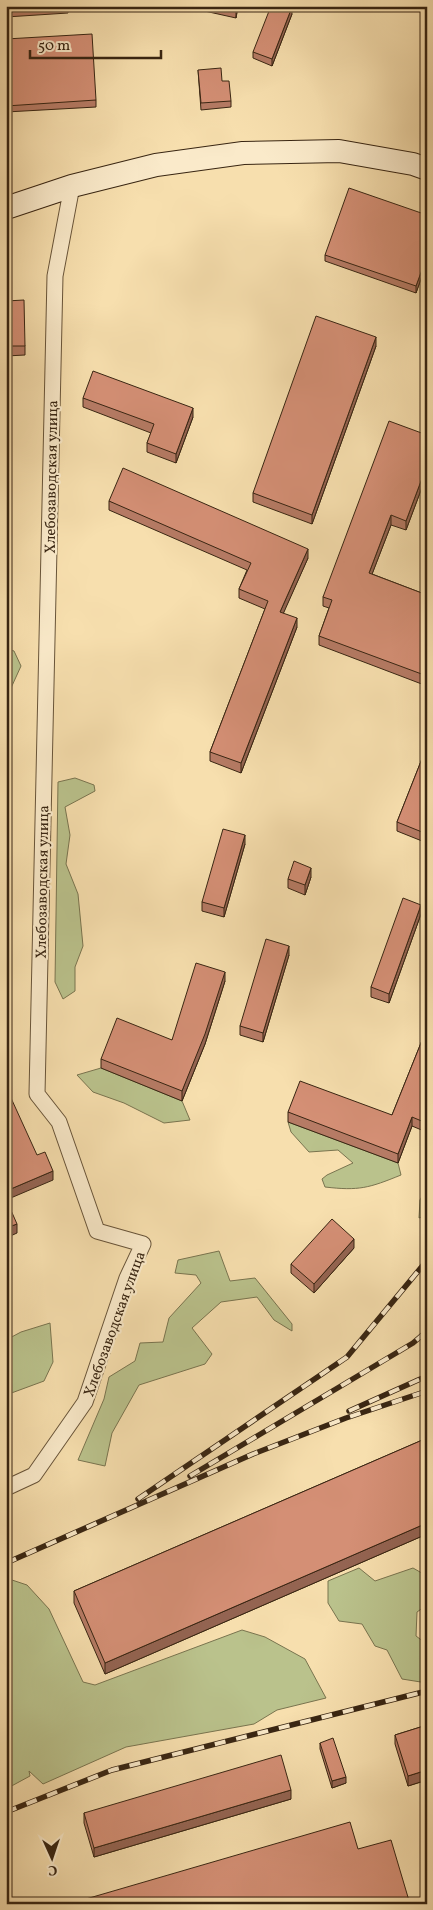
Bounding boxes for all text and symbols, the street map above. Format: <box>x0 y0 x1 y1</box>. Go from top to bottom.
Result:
scale bar <box>30 28 161 60</box>
text: 50 m <box>38 36 70 57</box>
street label: Хлебозаводская улица <box>41 400 64 554</box>
street label: Хлебозаводская улица <box>32 805 55 959</box>
street label: Хлебозаводская улица <box>79 1249 152 1400</box>
north arrow <box>28 1832 78 1882</box>
text: С <box>48 1860 58 1879</box>

